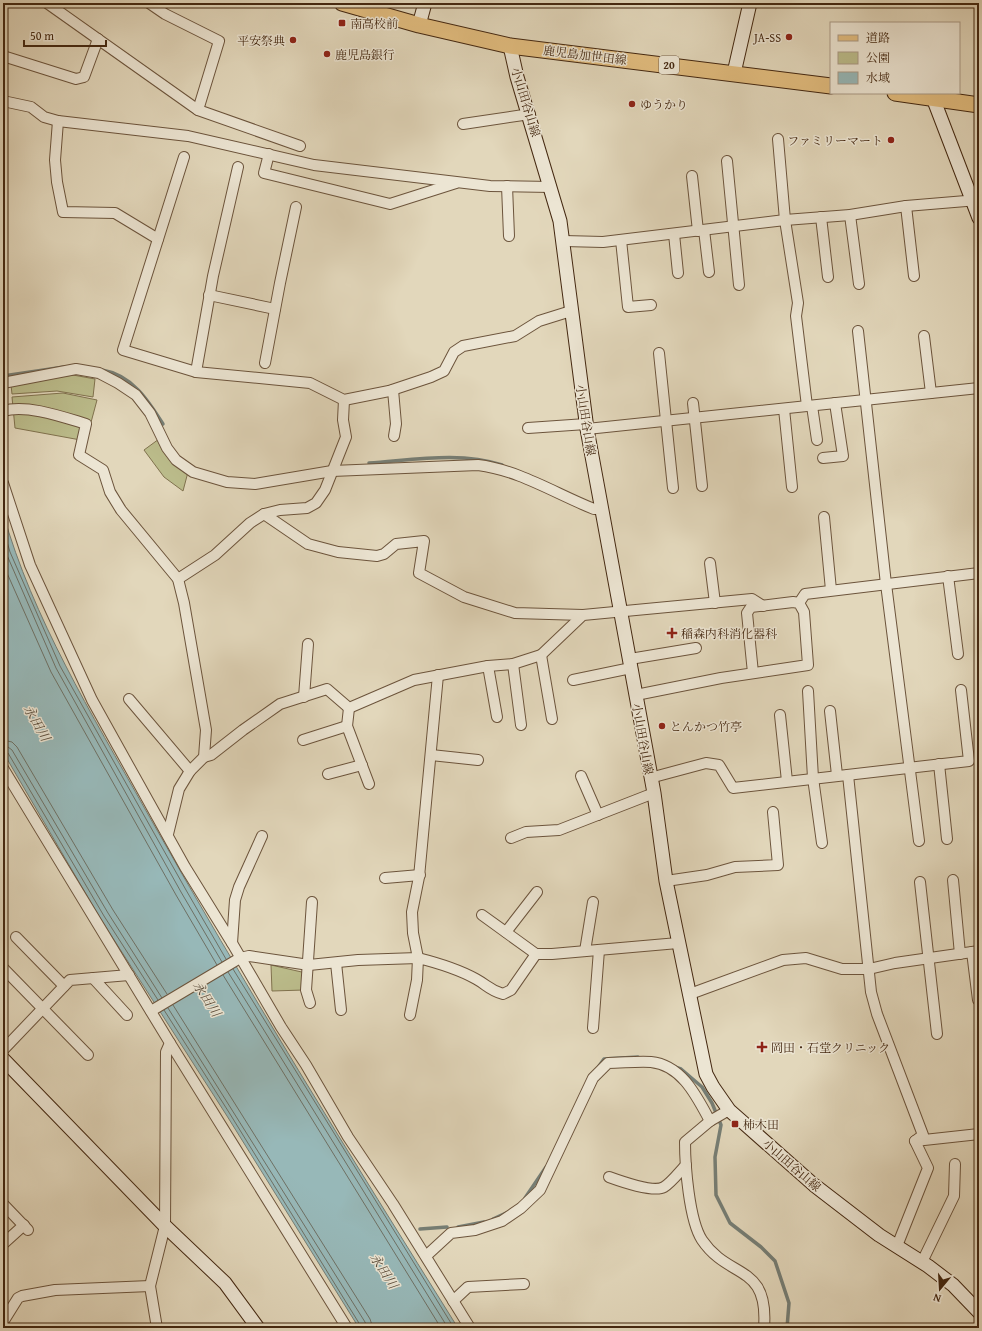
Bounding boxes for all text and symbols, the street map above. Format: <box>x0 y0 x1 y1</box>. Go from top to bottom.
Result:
place label: 南高校前 <box>350 15 398 32</box>
marker: 南高校前 <box>337 18 347 28</box>
scale bar <box>24 22 106 48</box>
legend <box>830 22 960 94</box>
text: 50 m <box>30 27 54 44</box>
place label: JA-SS <box>752 29 781 46</box>
text: 道路 <box>866 29 890 46</box>
place label: 平安祭典 <box>237 32 285 49</box>
marker: JA-SS <box>784 32 794 42</box>
marker: 平安祭典 <box>288 35 298 45</box>
street label: 鹿児島加世田線 <box>542 41 628 69</box>
place label: 鹿児島銀行 <box>335 46 395 63</box>
marker: 鹿児島銀行 <box>322 49 332 59</box>
text: 公園 <box>866 49 890 66</box>
road number: 20 <box>659 56 679 74</box>
street label: 小山田谷山線 <box>507 65 545 139</box>
text: 水域 <box>866 69 890 86</box>
place label: ゆうかり <box>640 96 688 113</box>
marker: ゆうかり <box>627 99 637 109</box>
place label: ファミリーマート <box>787 132 883 149</box>
marker: ファミリーマート <box>886 135 896 145</box>
street label: 小山田谷山線 <box>572 383 600 457</box>
place label: 稲森内科消化器科 <box>681 625 777 642</box>
marker: 稲森内科消化器科 <box>666 627 678 639</box>
water label: 永田川 <box>19 701 56 746</box>
street label: 小山田谷山線 <box>628 702 658 776</box>
place label: とんかつ竹亭 <box>670 718 742 735</box>
marker: とんかつ竹亭 <box>657 721 667 731</box>
water label: 永田川 <box>188 977 227 1022</box>
place label: 岡田・石堂クリニック <box>771 1039 890 1056</box>
marker: 岡田・石堂クリニック <box>756 1041 768 1053</box>
place label: 柿木田 <box>743 1116 779 1133</box>
marker: 柿木田 <box>730 1119 740 1129</box>
street label: 小山田谷山線 <box>759 1135 825 1195</box>
water label: 永田川 <box>365 1249 404 1294</box>
north arrow <box>920 1269 960 1309</box>
text: N <box>930 1290 943 1307</box>

